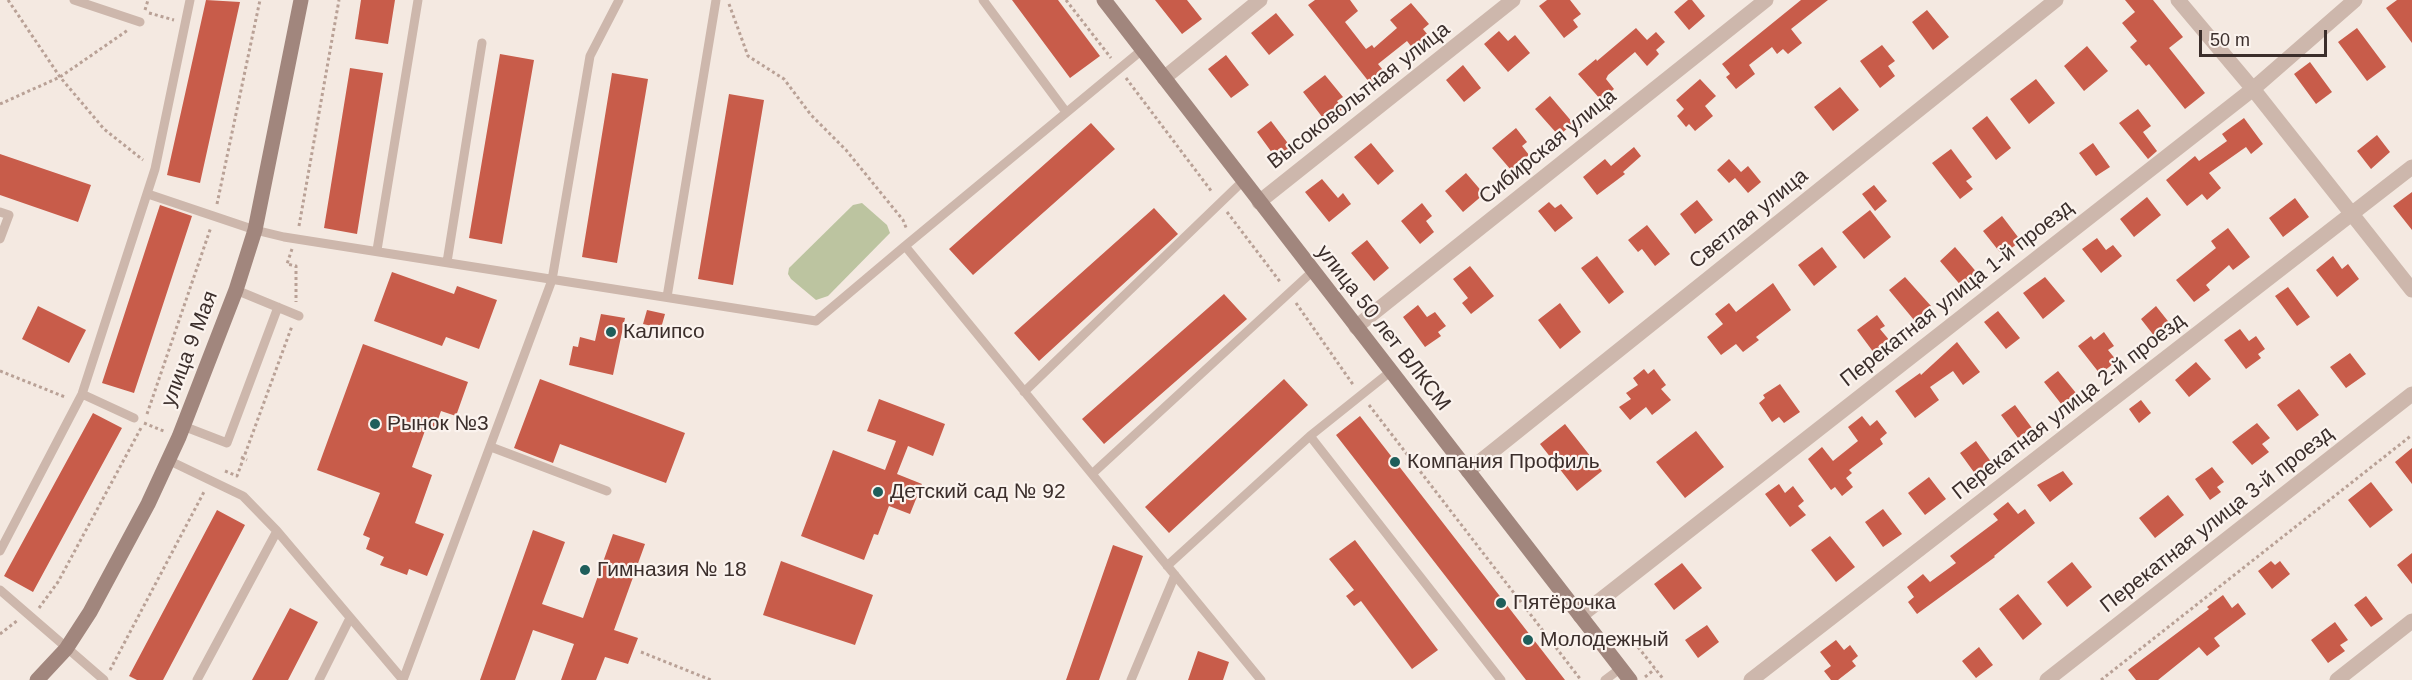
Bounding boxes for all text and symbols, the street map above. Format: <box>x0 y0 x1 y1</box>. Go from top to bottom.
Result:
street label: Высоковольтная улица <box>1263 17 1455 175</box>
scale bar <box>2202 18 2330 56</box>
text: 50 m <box>2210 30 2250 50</box>
street label: Сибирская улица <box>1474 84 1622 210</box>
street label: Светлая улица <box>1685 164 1813 274</box>
street label: Перекатная улица 1-й проезд <box>1836 195 2078 393</box>
street label: улица 50 лет ВЛКСМ <box>1310 240 1456 416</box>
street label: улица 9 Мая <box>156 288 224 410</box>
street label: Перекатная улица 2-й проезд <box>1948 308 2190 506</box>
place label: Калипсо <box>623 319 705 345</box>
marker: Калипсо <box>604 325 618 339</box>
place label: Рынок №3 <box>387 411 489 437</box>
marker: Рынок №3 <box>368 417 382 431</box>
street label: Перекатная улица 3-й проезд <box>2096 421 2338 619</box>
place label: Компания Профиль <box>1407 449 1600 475</box>
marker: Компания Профиль <box>1388 455 1402 469</box>
place label: Детский сад № 92 <box>890 479 1066 505</box>
marker: Детский сад № 92 <box>871 485 885 499</box>
place label: Гимназия № 18 <box>597 557 747 583</box>
marker: Гимназия № 18 <box>578 563 592 577</box>
place label: Пятёрочка <box>1513 590 1616 616</box>
marker: Пятёрочка <box>1494 596 1508 610</box>
place label: Молодежный <box>1540 627 1669 653</box>
marker: Молодежный <box>1521 633 1535 647</box>

